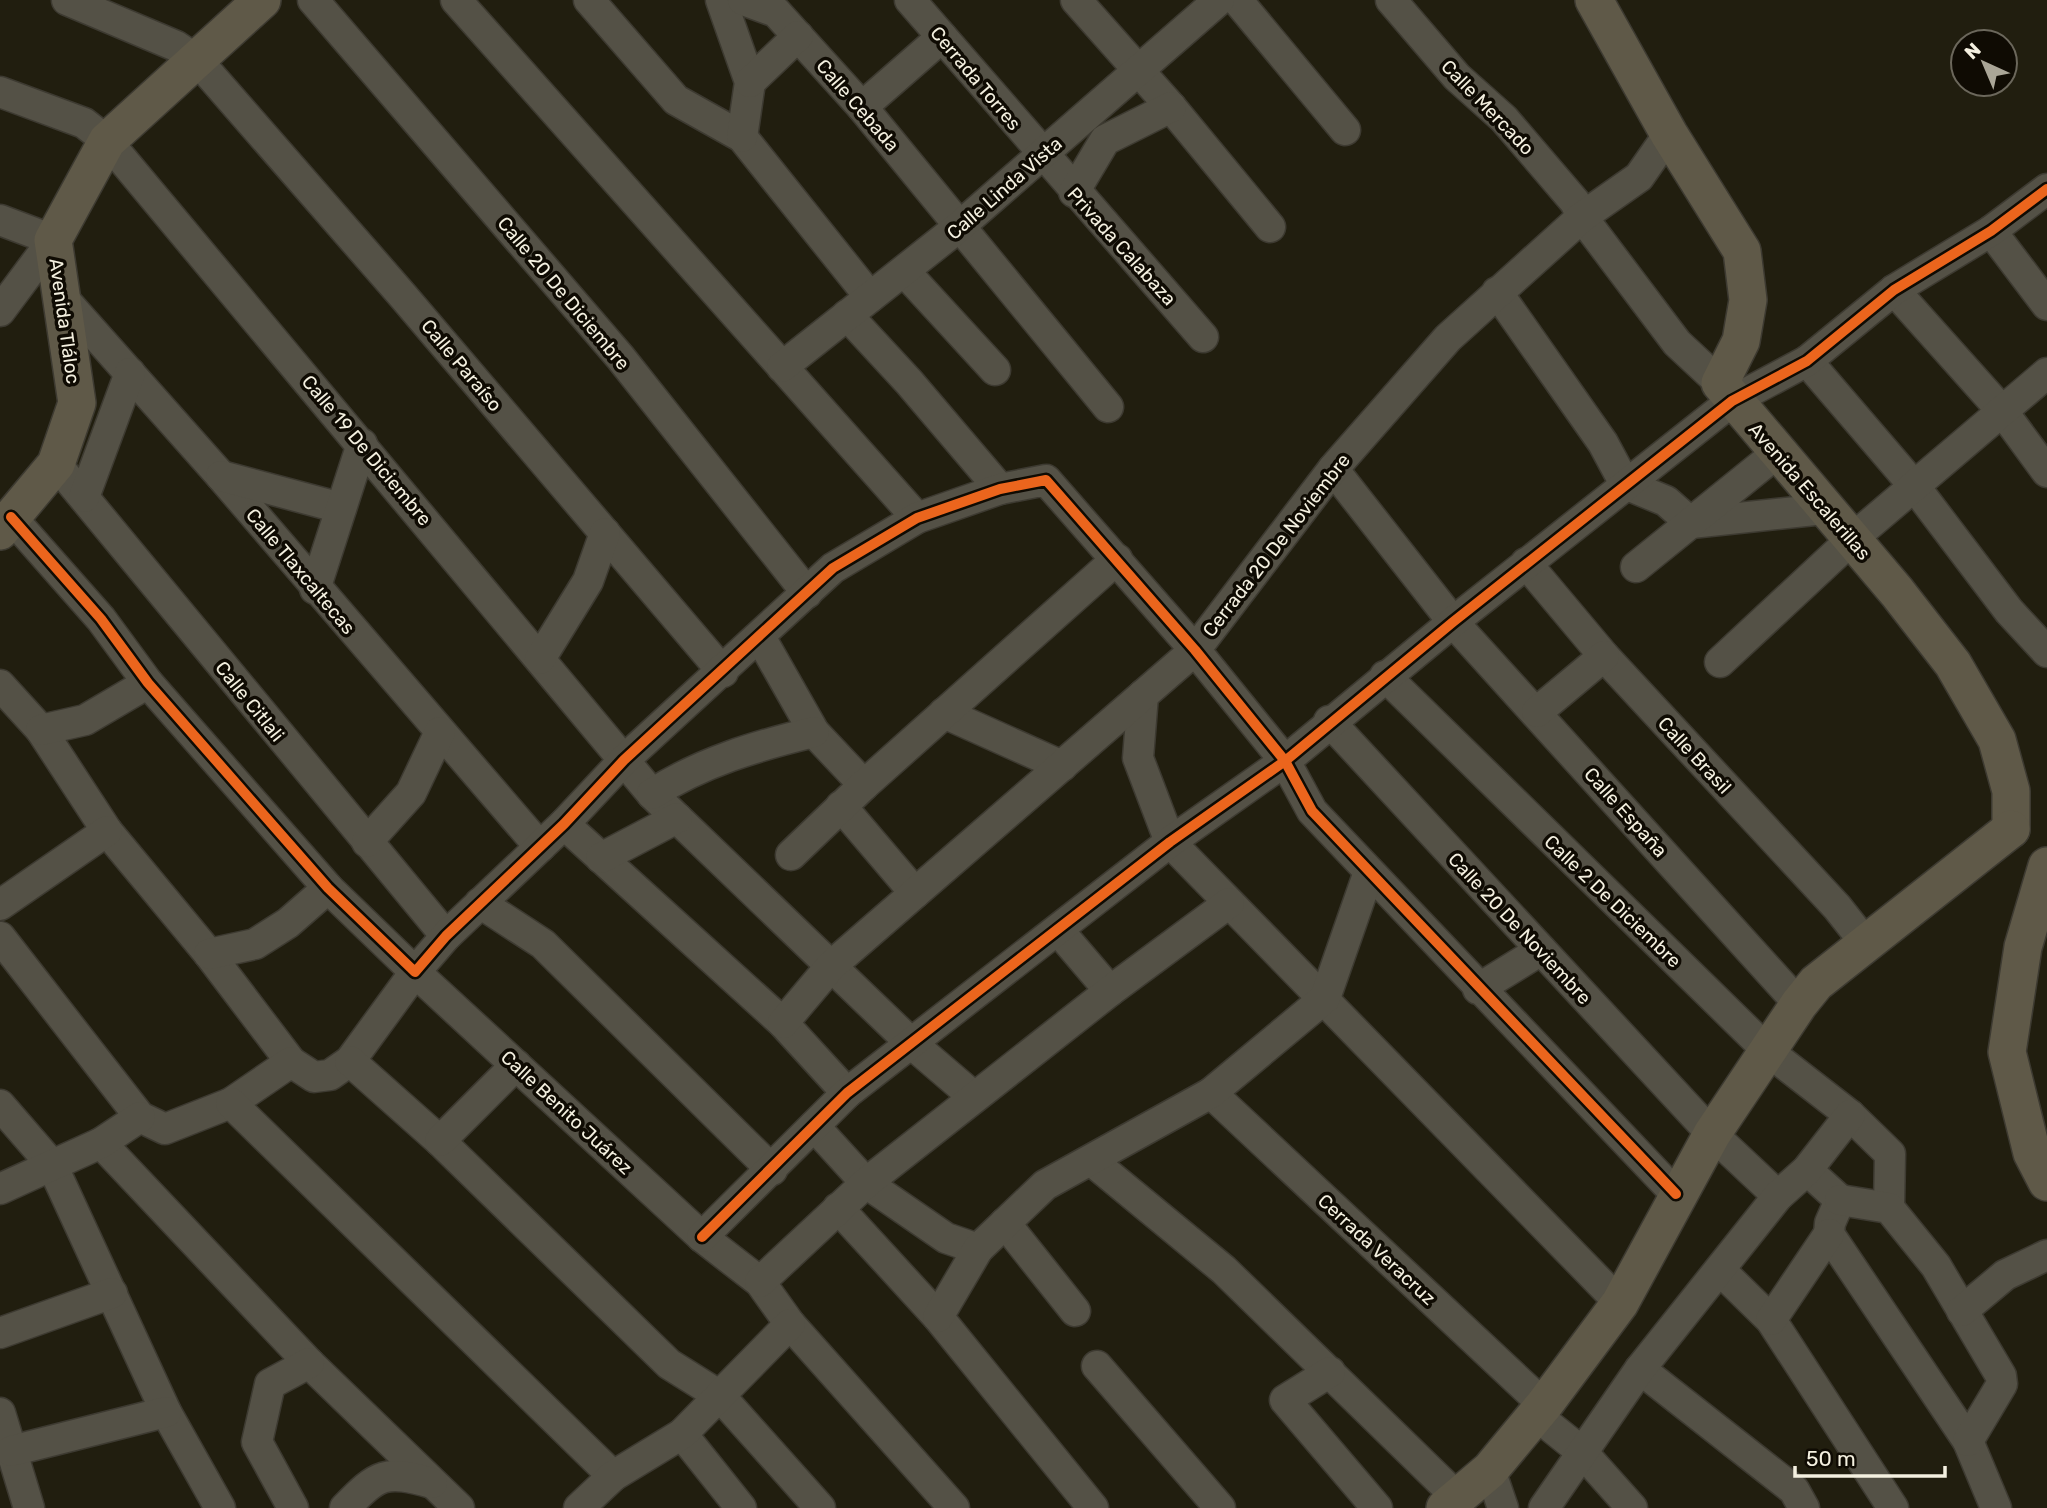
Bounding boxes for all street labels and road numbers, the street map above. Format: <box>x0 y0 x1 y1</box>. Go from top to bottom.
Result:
street label: Cerrada Torres <box>925 22 1026 135</box>
street label: Calle Cebada <box>811 55 904 156</box>
street label: Calle Mercado <box>1436 55 1539 160</box>
street label: Calle Linda Vista <box>942 132 1067 245</box>
street label: Privada Calabaza <box>1062 182 1181 310</box>
street label: Calle 20 De Diciembre <box>493 212 635 375</box>
street label: Avenida Tláloc <box>44 257 85 385</box>
street label: Calle Paraíso <box>417 315 507 416</box>
street label: Calle 19 De Diciembre <box>297 370 436 530</box>
street label: Avenida Escalerillas <box>1744 418 1875 565</box>
street label: Cerrada 20 De Noviembre <box>1198 449 1355 642</box>
street label: Calle Tlaxcaltecas <box>241 504 360 639</box>
street label: Calle Citlali <box>210 657 289 746</box>
street label: Calle Brasil <box>1653 712 1736 799</box>
street label: Calle España <box>1579 763 1672 862</box>
street label: Calle 2 De Diciembre <box>1540 830 1686 973</box>
street label: Calle 20 De Noviembre <box>1443 848 1596 1009</box>
street label: Calle Benito Juárez <box>496 1046 637 1179</box>
street label: Cerrada Veracruz <box>1313 1189 1440 1310</box>

